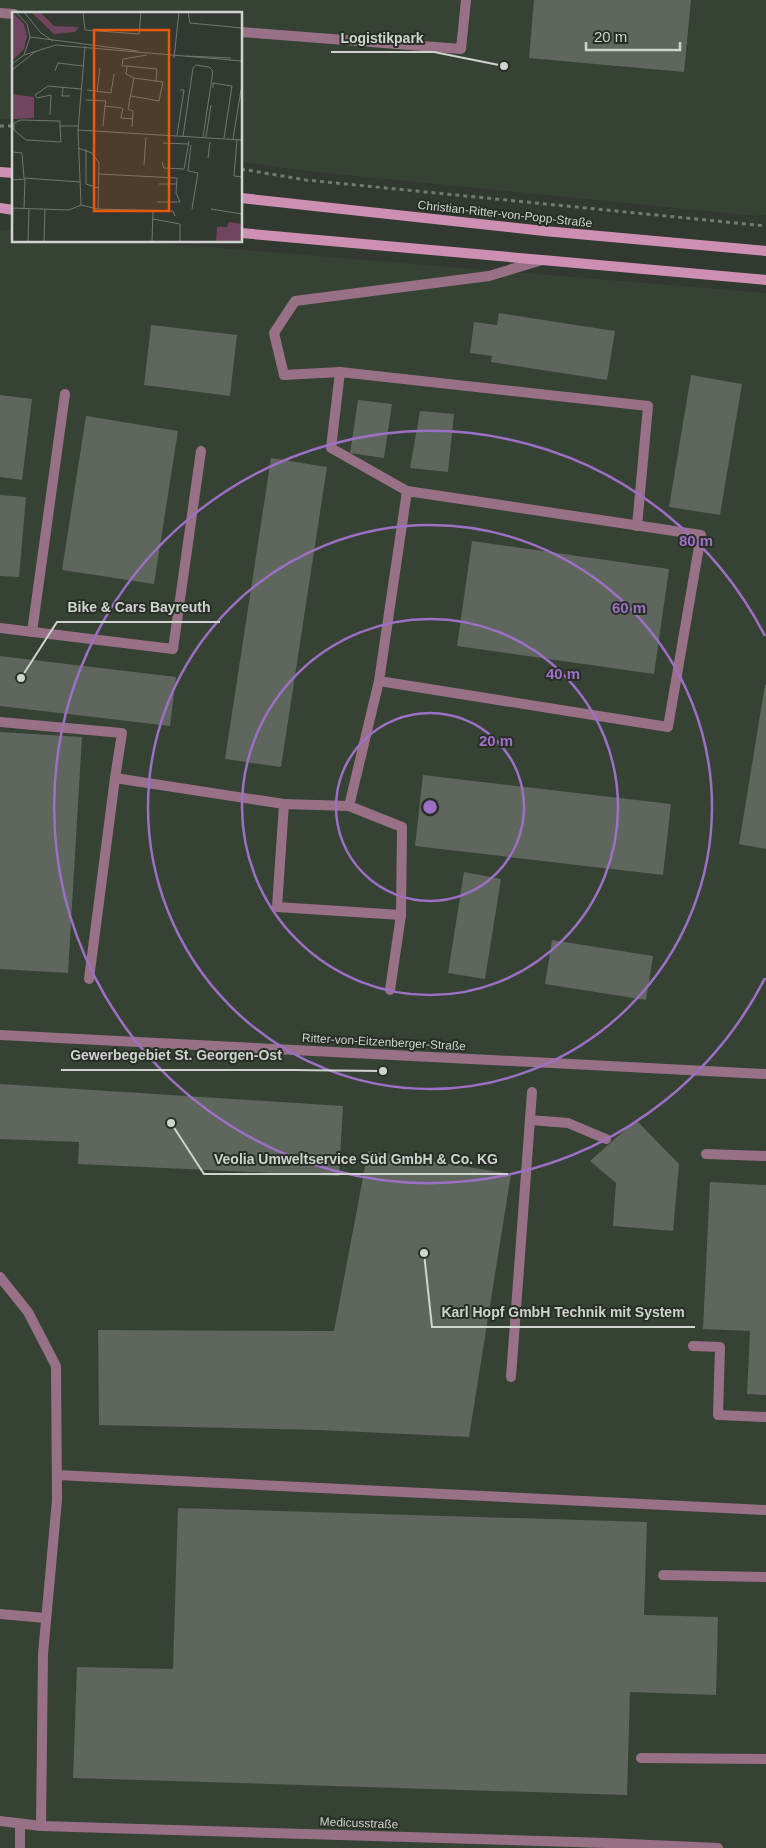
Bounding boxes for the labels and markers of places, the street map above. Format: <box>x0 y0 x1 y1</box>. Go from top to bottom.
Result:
callout: Logistikpark <box>331 23 434 52</box>
callout: Bike & Cars Bayreuth <box>57 593 220 622</box>
centre of rings <box>421 798 439 816</box>
callout: Gewerbegebiet St. Georgen-Ost <box>61 1041 292 1070</box>
callout: Veolia Umweltservice Süd GmbH & Co. KG <box>204 1145 508 1174</box>
callout: Karl Hopf GmbH Technik mit System <box>432 1298 695 1327</box>

